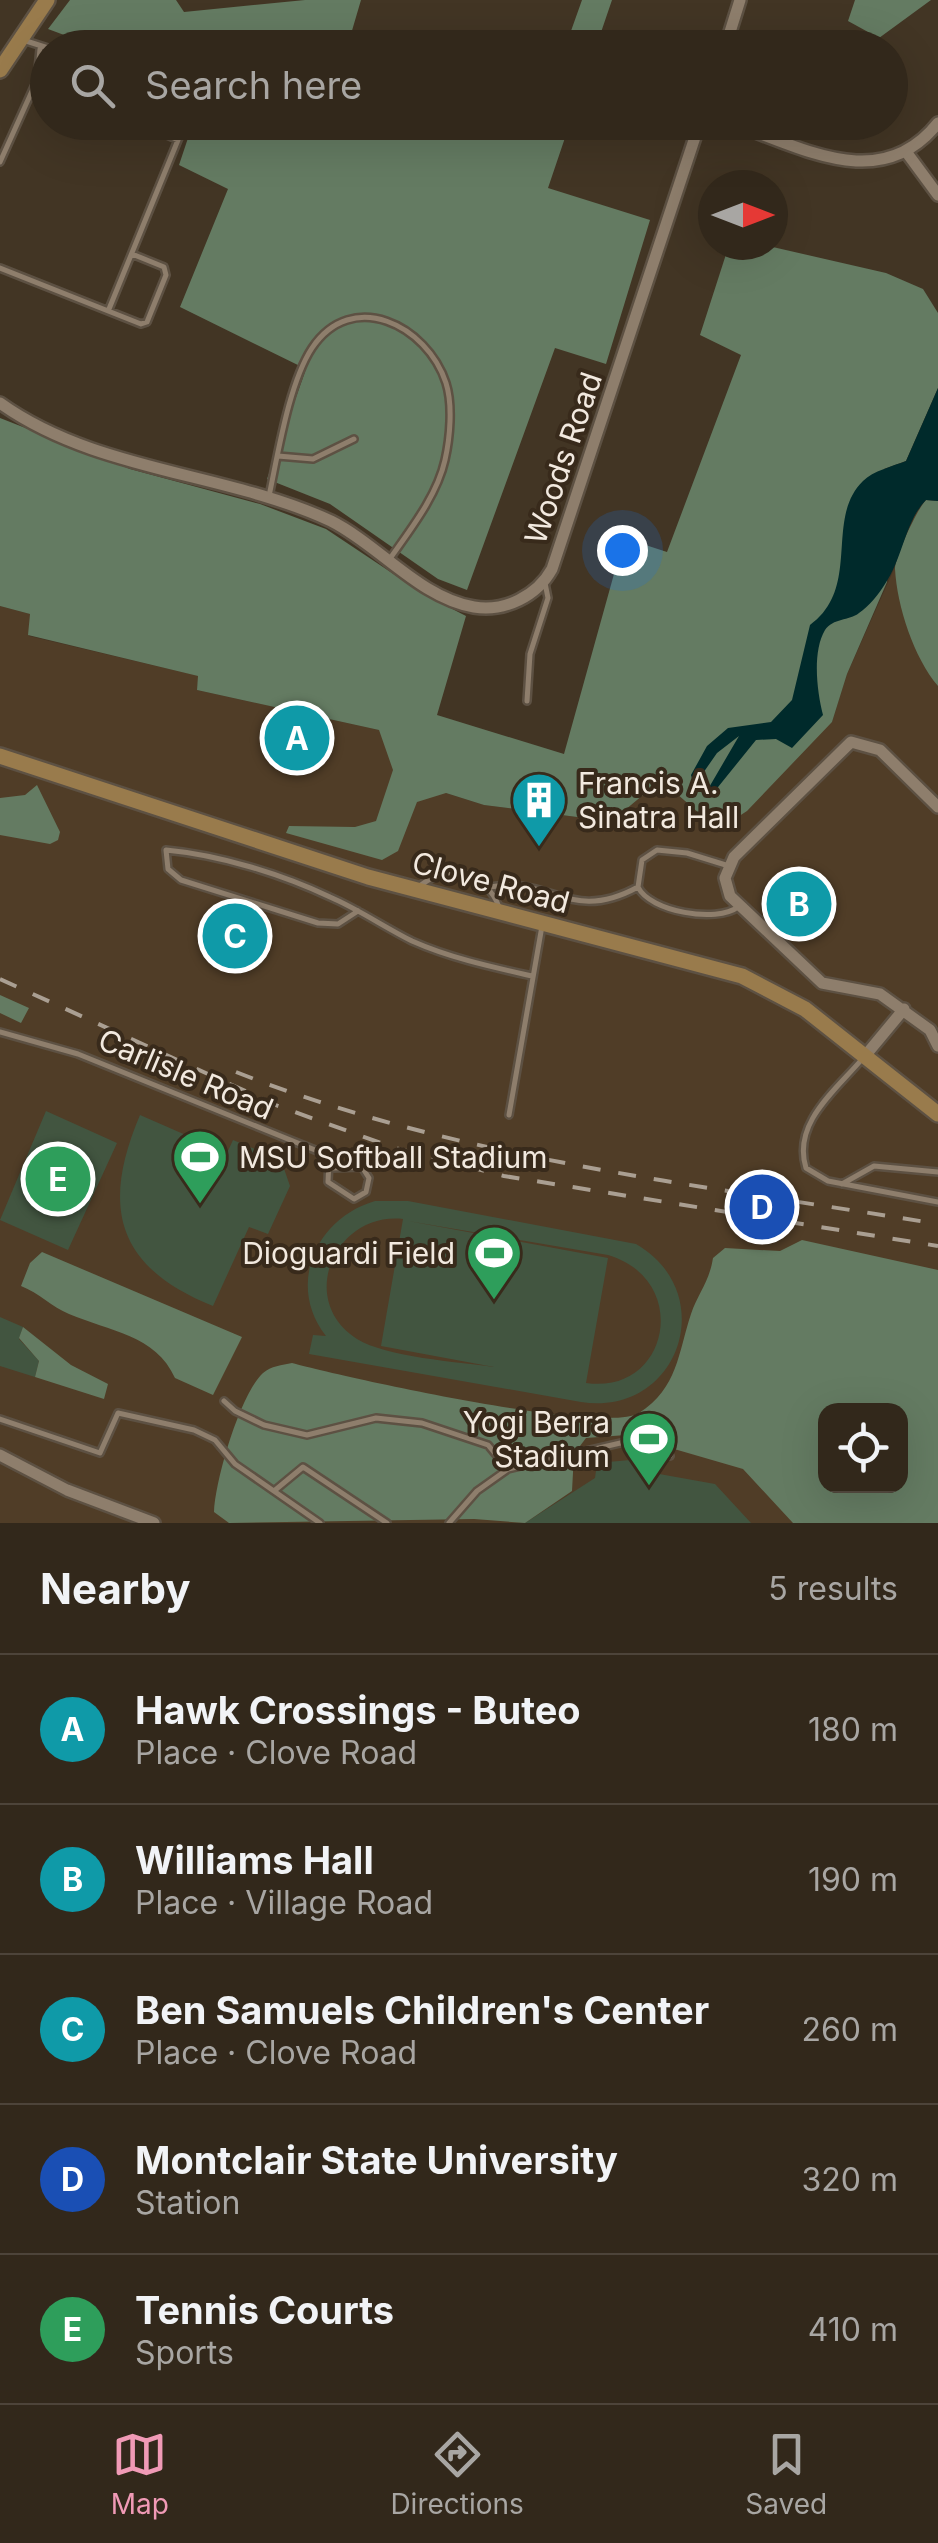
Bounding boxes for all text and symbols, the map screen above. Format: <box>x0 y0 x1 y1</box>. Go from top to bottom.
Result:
search box <box>30 30 908 140</box>
icon: search <box>65 58 120 113</box>
text: Search here <box>145 62 362 108</box>
north arrow <box>698 170 788 260</box>
street label: Woods Road <box>517 368 609 548</box>
your location <box>597 525 648 576</box>
pin: A <box>264 700 330 776</box>
place label: Francis A. Sinatra Hall <box>578 765 739 835</box>
building icon: Francis A. Sinatra Hall <box>509 770 569 849</box>
street label: Clove Road <box>409 844 573 920</box>
pin: B <box>766 866 832 942</box>
pin: C <box>202 898 268 974</box>
street label: Carlisle Road <box>93 1021 279 1127</box>
sports icon: MSU Softball Stadium <box>170 1127 230 1206</box>
place label: MSU Softball Stadium <box>239 1139 547 1175</box>
pin: E <box>26 1142 90 1216</box>
pin: D <box>730 1170 794 1244</box>
sports icon: Dioguardi Field <box>464 1223 524 1302</box>
place label: Dioguardi Field <box>242 1235 455 1271</box>
map controls <box>818 1403 908 1493</box>
button: locate <box>818 1403 908 1493</box>
place label: Yogi Berra Stadium <box>463 1404 610 1474</box>
sports icon: Yogi Berra Stadium <box>619 1409 679 1488</box>
text: Nearby <box>40 1563 191 1614</box>
text: 5 results <box>768 1569 898 1608</box>
text: Hawk Crossings - Buteo <box>135 1687 581 1733</box>
text: A <box>61 1710 84 1749</box>
text: 180 m <box>808 1710 898 1749</box>
text: Place · Clove Road <box>135 1733 417 1772</box>
text: Williams Hall <box>135 1837 374 1883</box>
text: B <box>62 1860 83 1899</box>
text: 190 m <box>808 1860 898 1899</box>
text: Place · Village Road <box>135 1883 433 1922</box>
text: Ben Samuels Children's Center <box>135 1987 709 2033</box>
text: C <box>61 2010 84 2049</box>
text: 260 m <box>801 2010 898 2049</box>
text: Place · Clove Road <box>135 2033 417 2072</box>
text: Montclair State University <box>135 2137 618 2183</box>
text: D <box>61 2160 84 2199</box>
text: 320 m <box>802 2160 898 2199</box>
text: Station <box>135 2183 240 2222</box>
text: Tennis Courts <box>135 2287 394 2333</box>
text: E <box>63 2310 82 2349</box>
text: 410 m <box>808 2310 898 2349</box>
text: Sports <box>135 2333 234 2372</box>
tab: Map <box>111 2427 169 2521</box>
tab: Directions <box>390 2427 524 2521</box>
tab: Saved <box>745 2427 827 2521</box>

